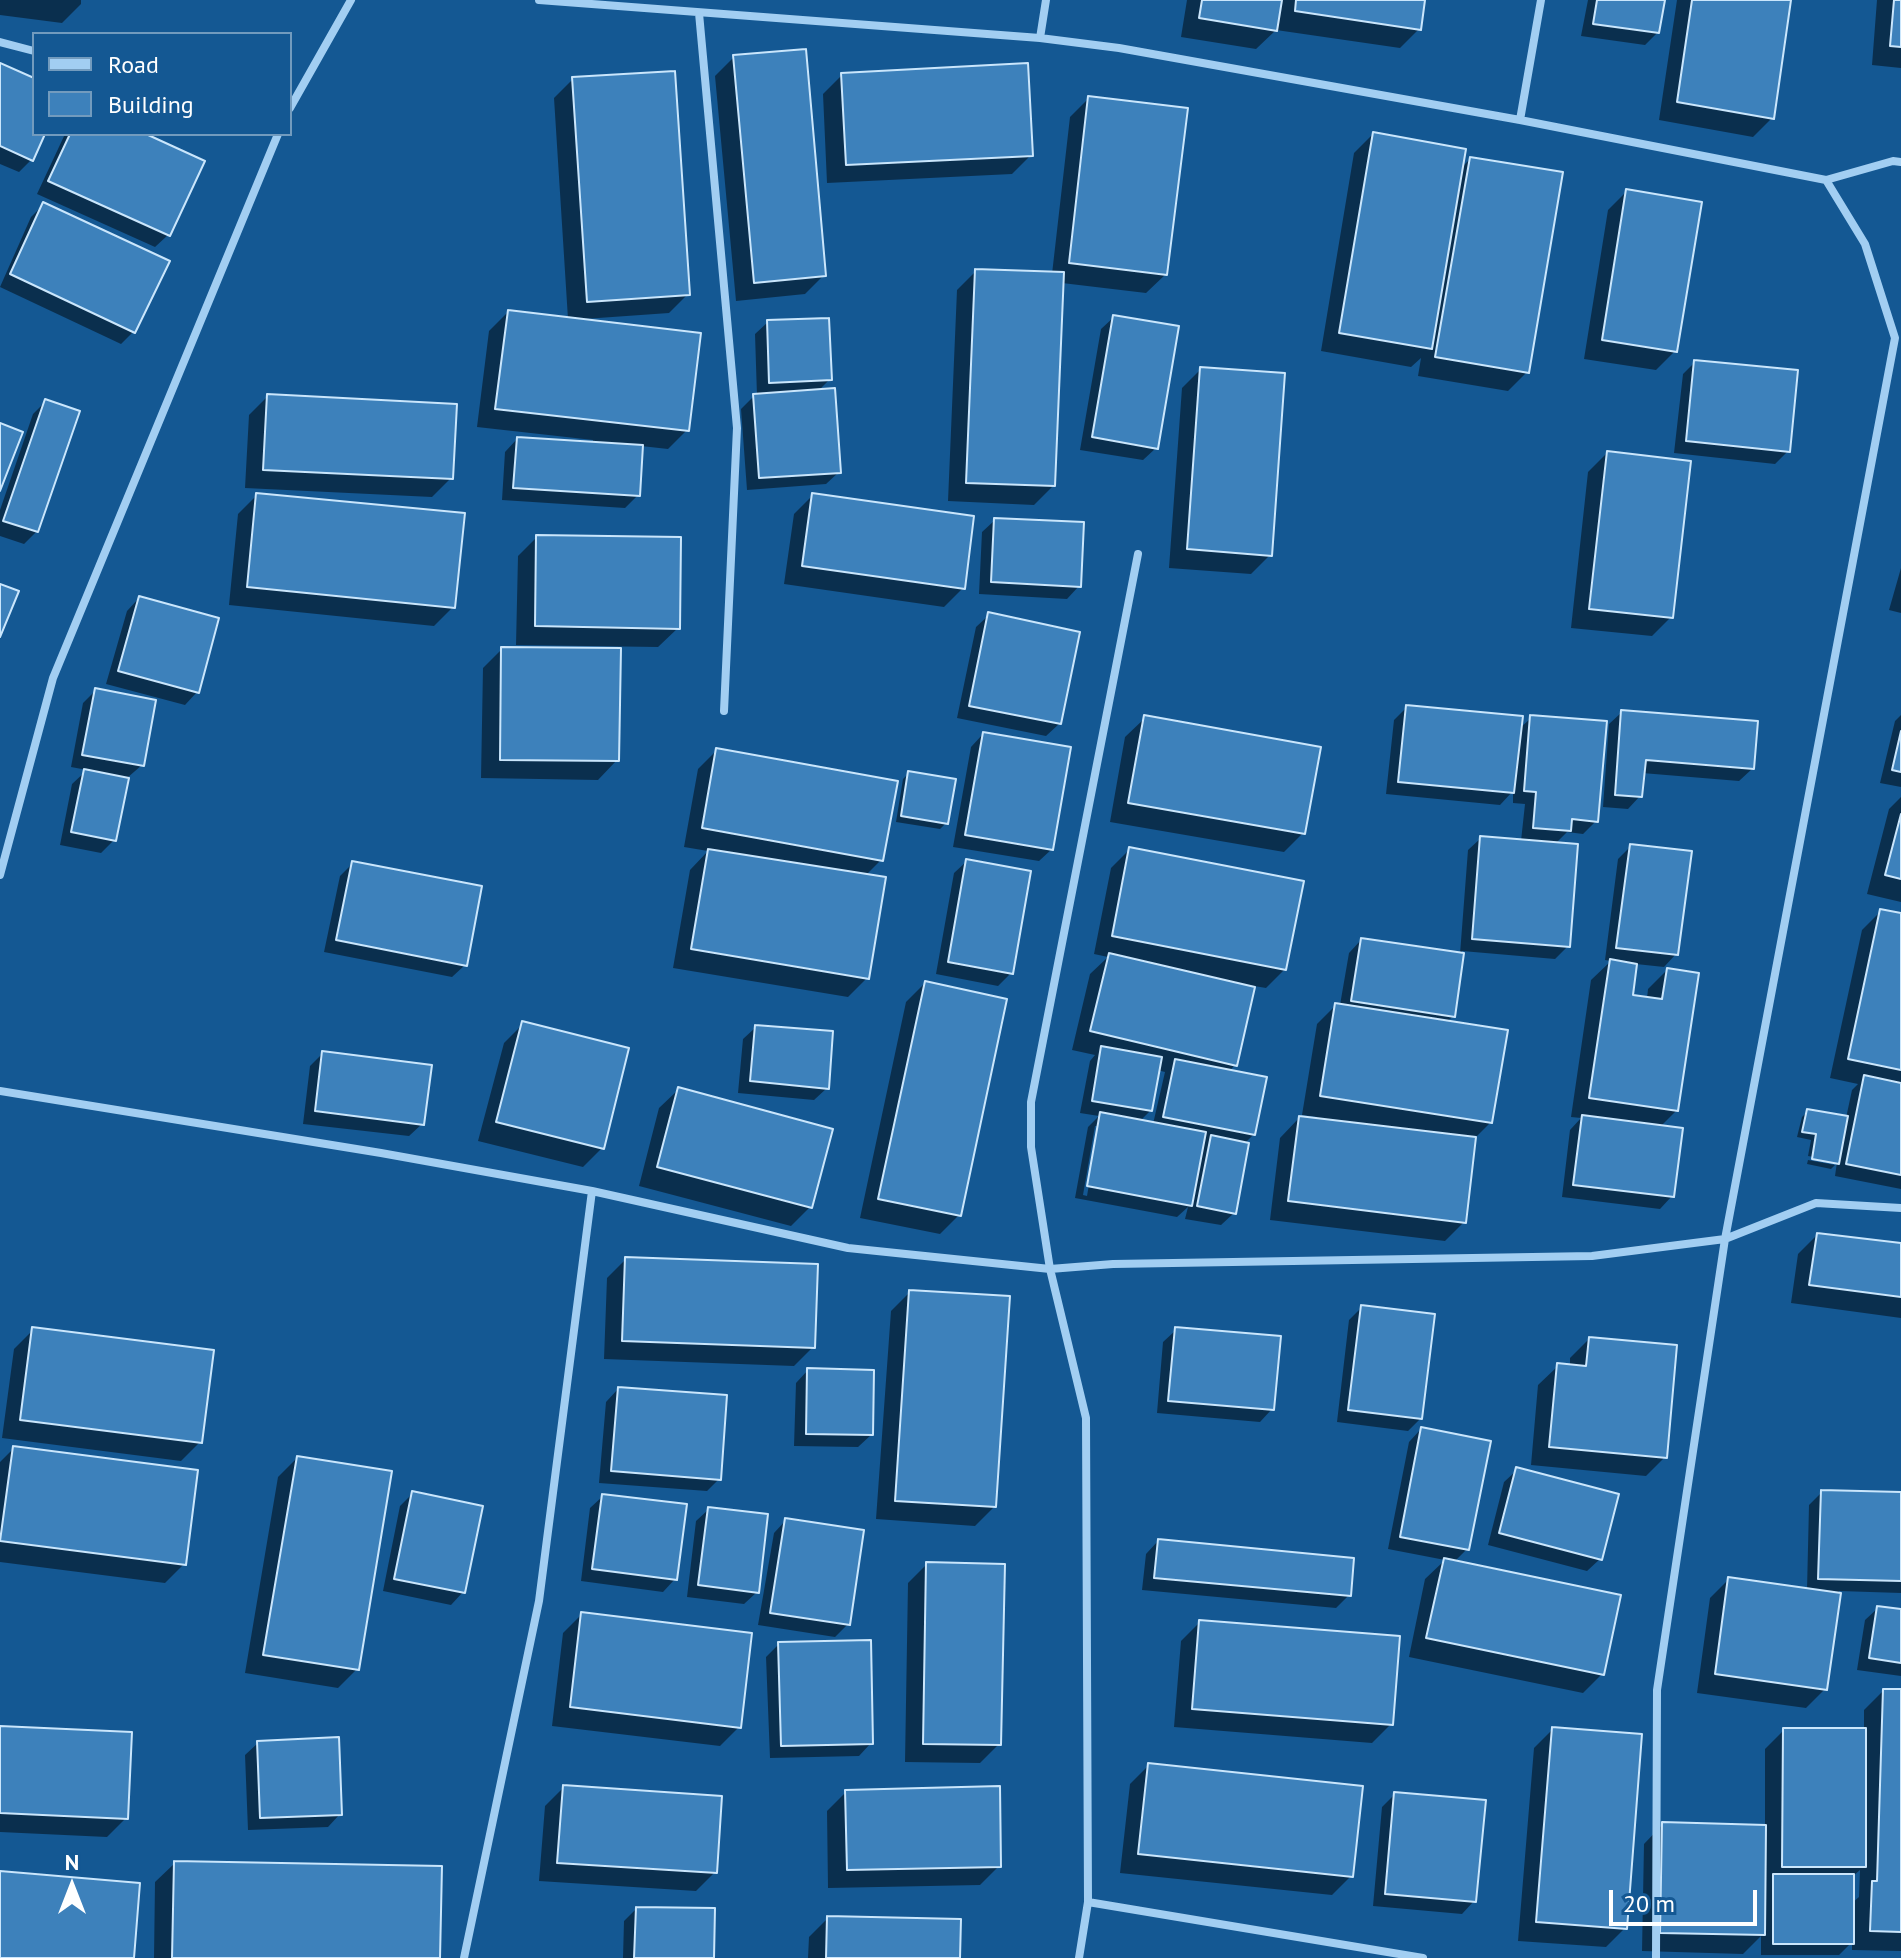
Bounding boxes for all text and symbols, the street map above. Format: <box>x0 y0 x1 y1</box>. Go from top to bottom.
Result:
legend <box>32 32 292 136</box>
text: Road <box>108 49 159 80</box>
text: Building <box>108 89 194 120</box>
north arrow <box>32 1846 112 1926</box>
text: N <box>65 1848 79 1876</box>
scale bar <box>1613 1874 1761 1924</box>
text: 20 m <box>1623 1888 1675 1919</box>

